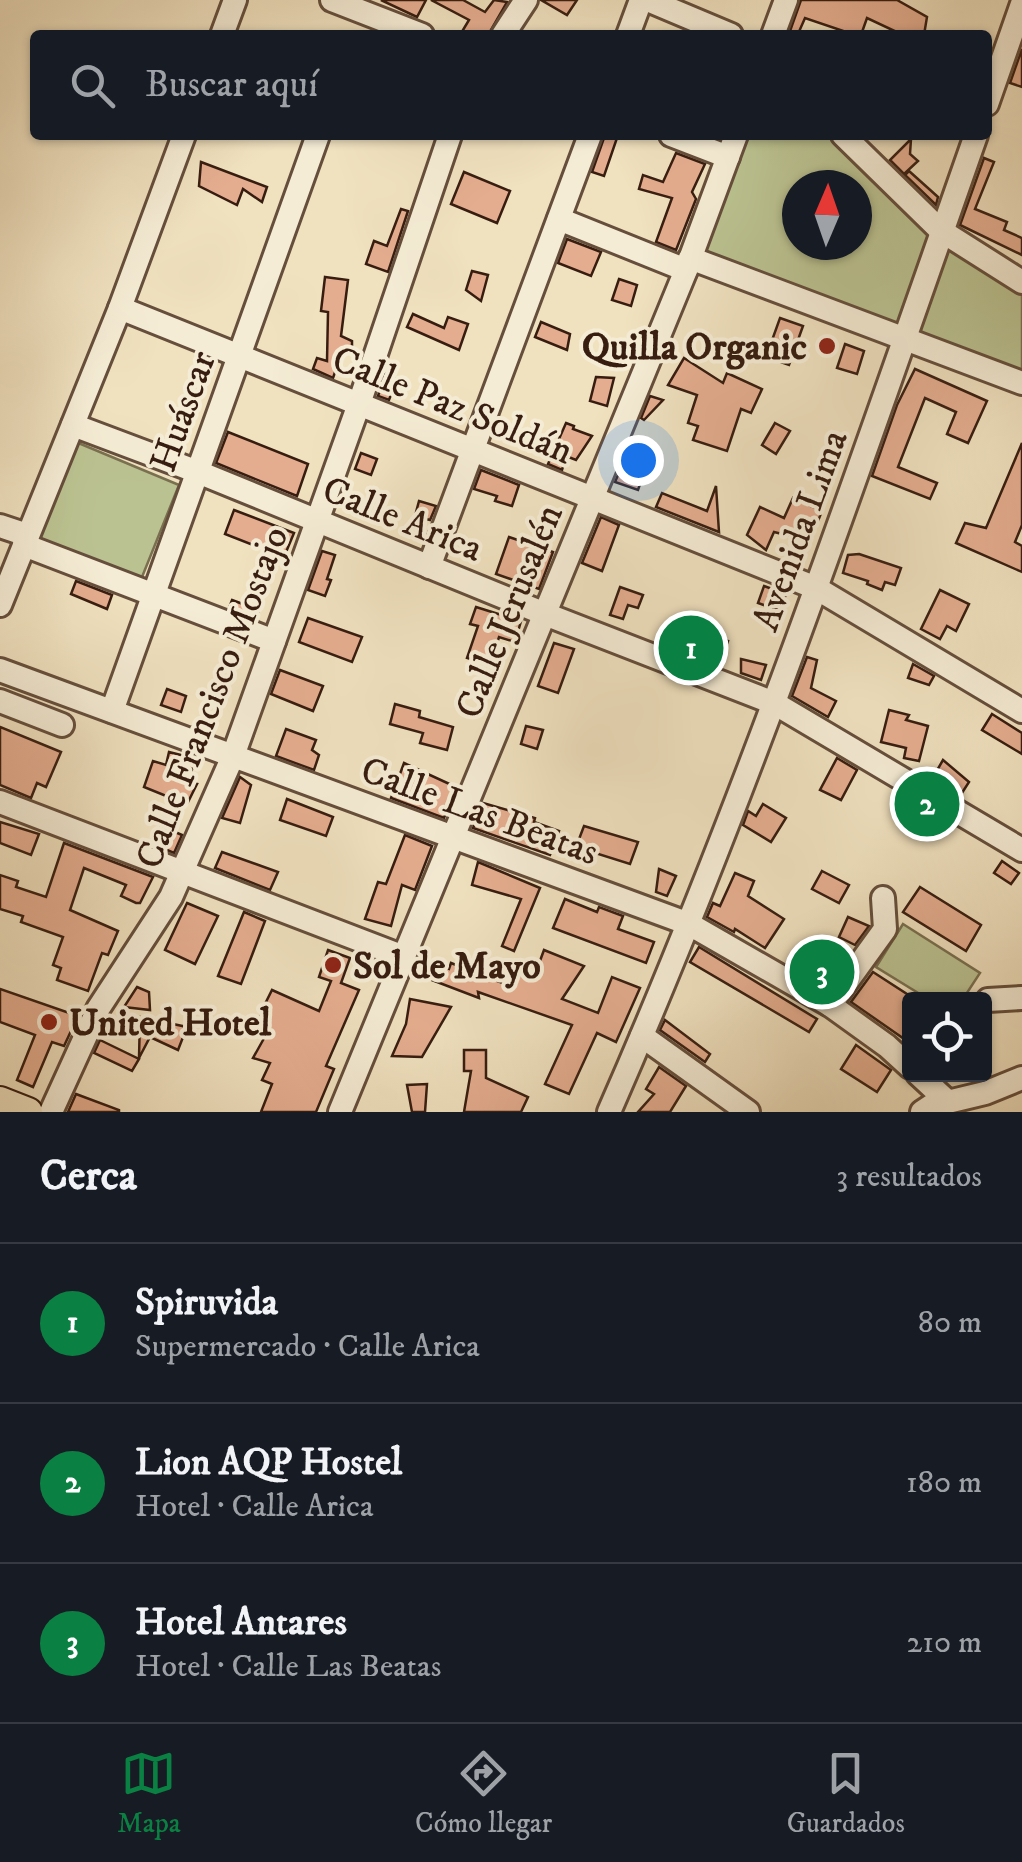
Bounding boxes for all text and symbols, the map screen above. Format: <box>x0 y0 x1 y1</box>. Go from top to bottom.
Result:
search box <box>30 30 992 140</box>
icon: search <box>65 58 120 113</box>
text: Buscar aquí <box>145 61 318 109</box>
north arrow <box>782 170 872 260</box>
place label: Quilla Organic <box>582 324 807 372</box>
marker: Quilla Organic <box>816 335 838 357</box>
street label: Calle Paz Soldán <box>325 336 580 476</box>
street label: Huáscar <box>140 345 228 479</box>
street label: Avenida Lima <box>742 424 859 638</box>
your location <box>613 435 664 486</box>
street label: Calle Arica <box>315 466 489 574</box>
street label: Calle Jerusalén <box>445 498 575 726</box>
street label: Calle Francisco Mostajo <box>125 520 300 876</box>
pin: 1 <box>658 610 724 686</box>
street label: Calle Las Beatas <box>354 747 605 877</box>
pin: 2 <box>894 766 960 842</box>
pin: 3 <box>790 934 854 1010</box>
place label: Sol de Mayo <box>353 943 541 991</box>
marker: Sol de Mayo <box>322 954 344 976</box>
map controls <box>902 992 992 1082</box>
button: locate <box>902 992 992 1082</box>
place label: United Hotel <box>69 1000 272 1048</box>
marker: United Hotel <box>38 1011 60 1033</box>
text: Cerca <box>40 1151 137 1203</box>
text: 3 resultados <box>836 1157 982 1197</box>
text: Spiruvida <box>135 1279 278 1327</box>
text: 1 <box>67 1303 78 1343</box>
text: 80 m <box>918 1303 982 1343</box>
text: Supermercado · Calle Arica <box>135 1327 480 1367</box>
text: Lion AQP Hostel <box>135 1439 402 1487</box>
text: 2 <box>65 1463 80 1503</box>
text: 180 m <box>906 1463 982 1503</box>
text: Hotel · Calle Arica <box>135 1487 373 1527</box>
text: Hotel Antares <box>135 1599 347 1647</box>
text: 3 <box>67 1623 78 1663</box>
text: 210 m <box>907 1623 982 1663</box>
text: Hotel · Calle Las Beatas <box>135 1647 441 1687</box>
tab: Mapa <box>117 1746 181 1841</box>
tab: Cómo llegar <box>415 1746 552 1841</box>
tab: Guardados <box>787 1746 905 1841</box>

